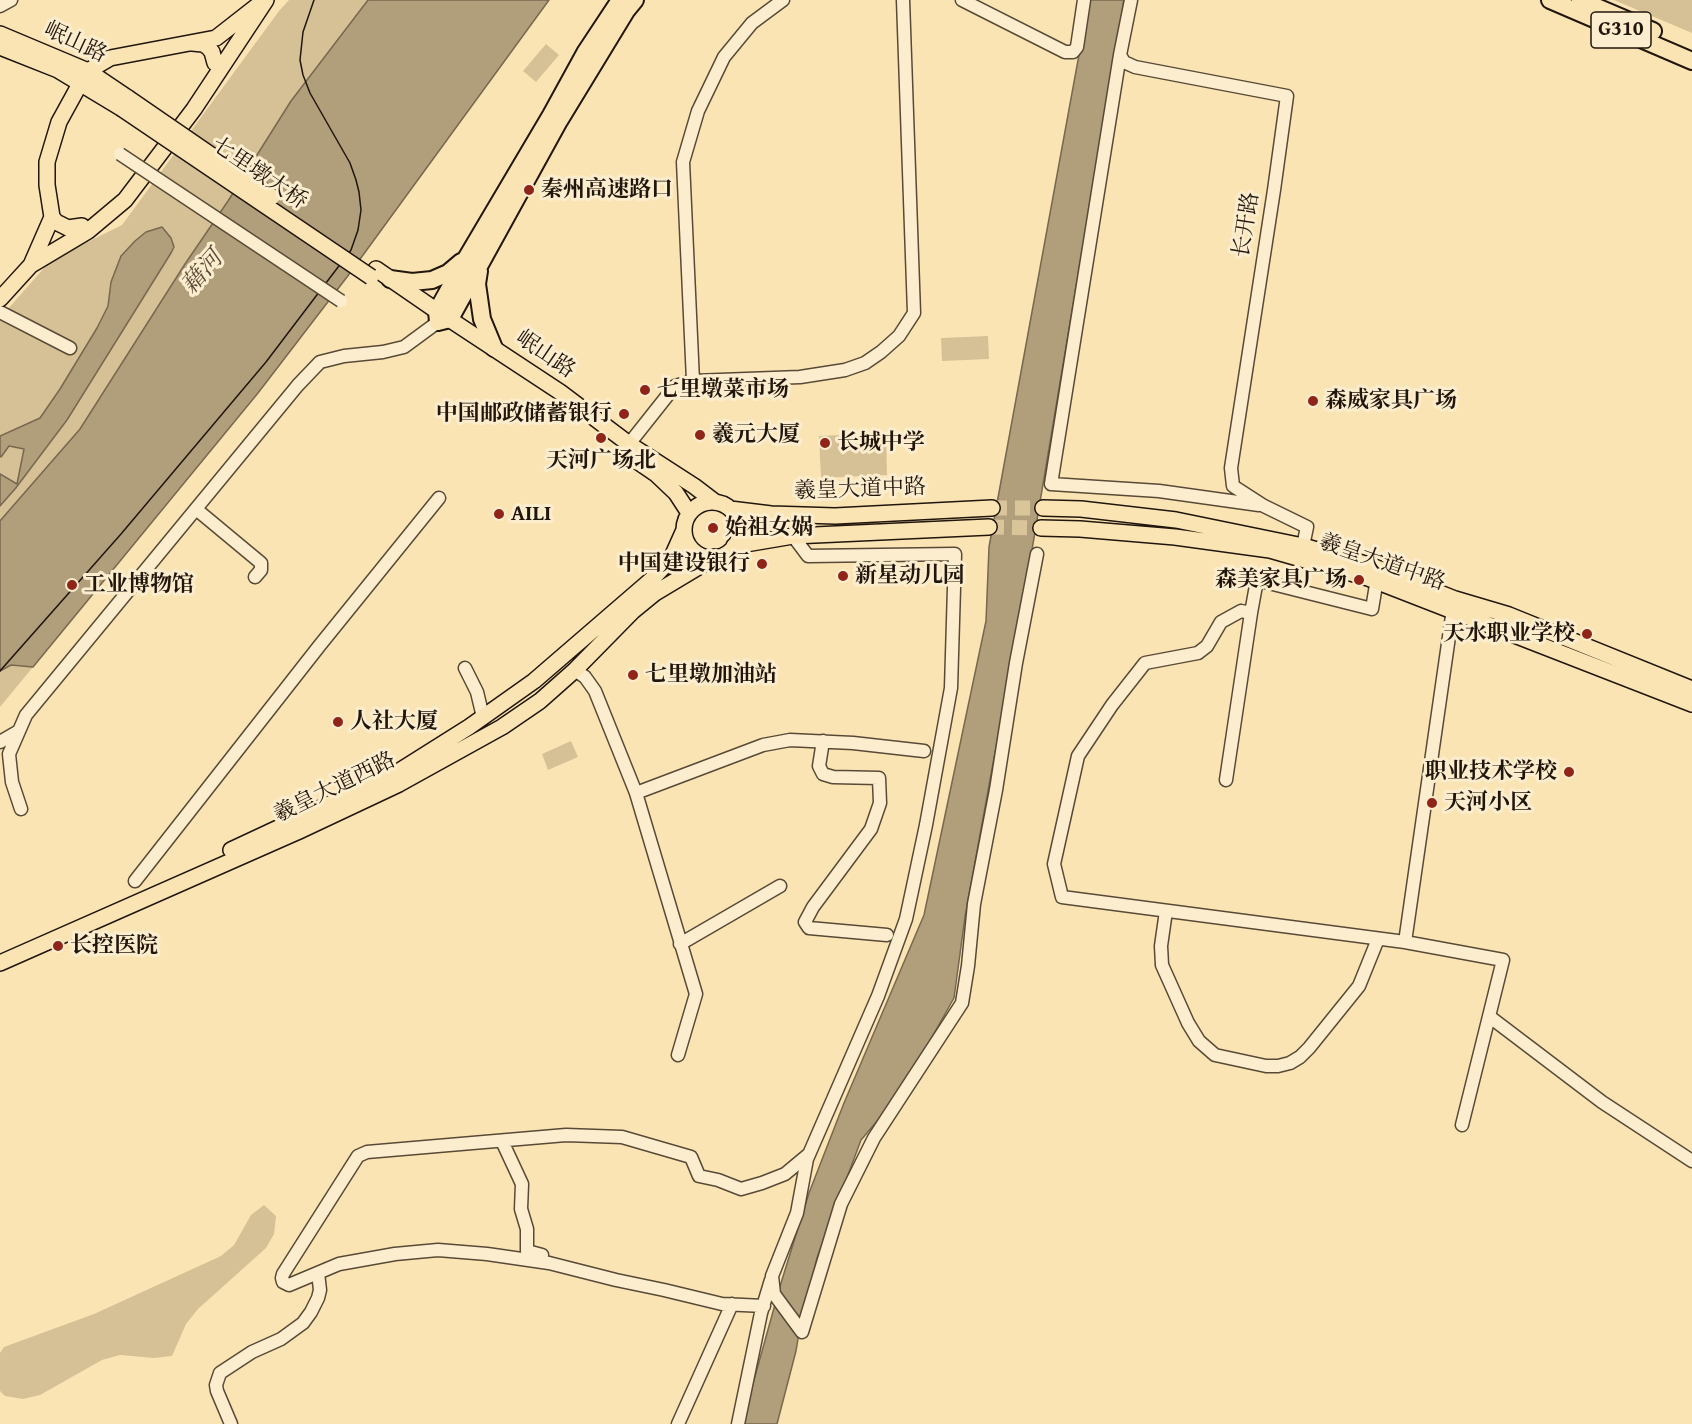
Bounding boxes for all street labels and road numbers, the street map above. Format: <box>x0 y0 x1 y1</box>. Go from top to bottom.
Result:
road number: G310 <box>1591 12 1651 48</box>
street label: 岷山路 <box>40 17 110 69</box>
street label: 七里墩大桥 <box>206 132 312 216</box>
street label: 长开路 <box>1229 190 1265 260</box>
street label: 岷山路 <box>510 326 580 384</box>
street label: 羲皇大道中路 <box>794 475 926 505</box>
street label: 羲皇大道中路 <box>1315 529 1449 597</box>
street label: 羲皇大道西路 <box>270 747 400 829</box>

